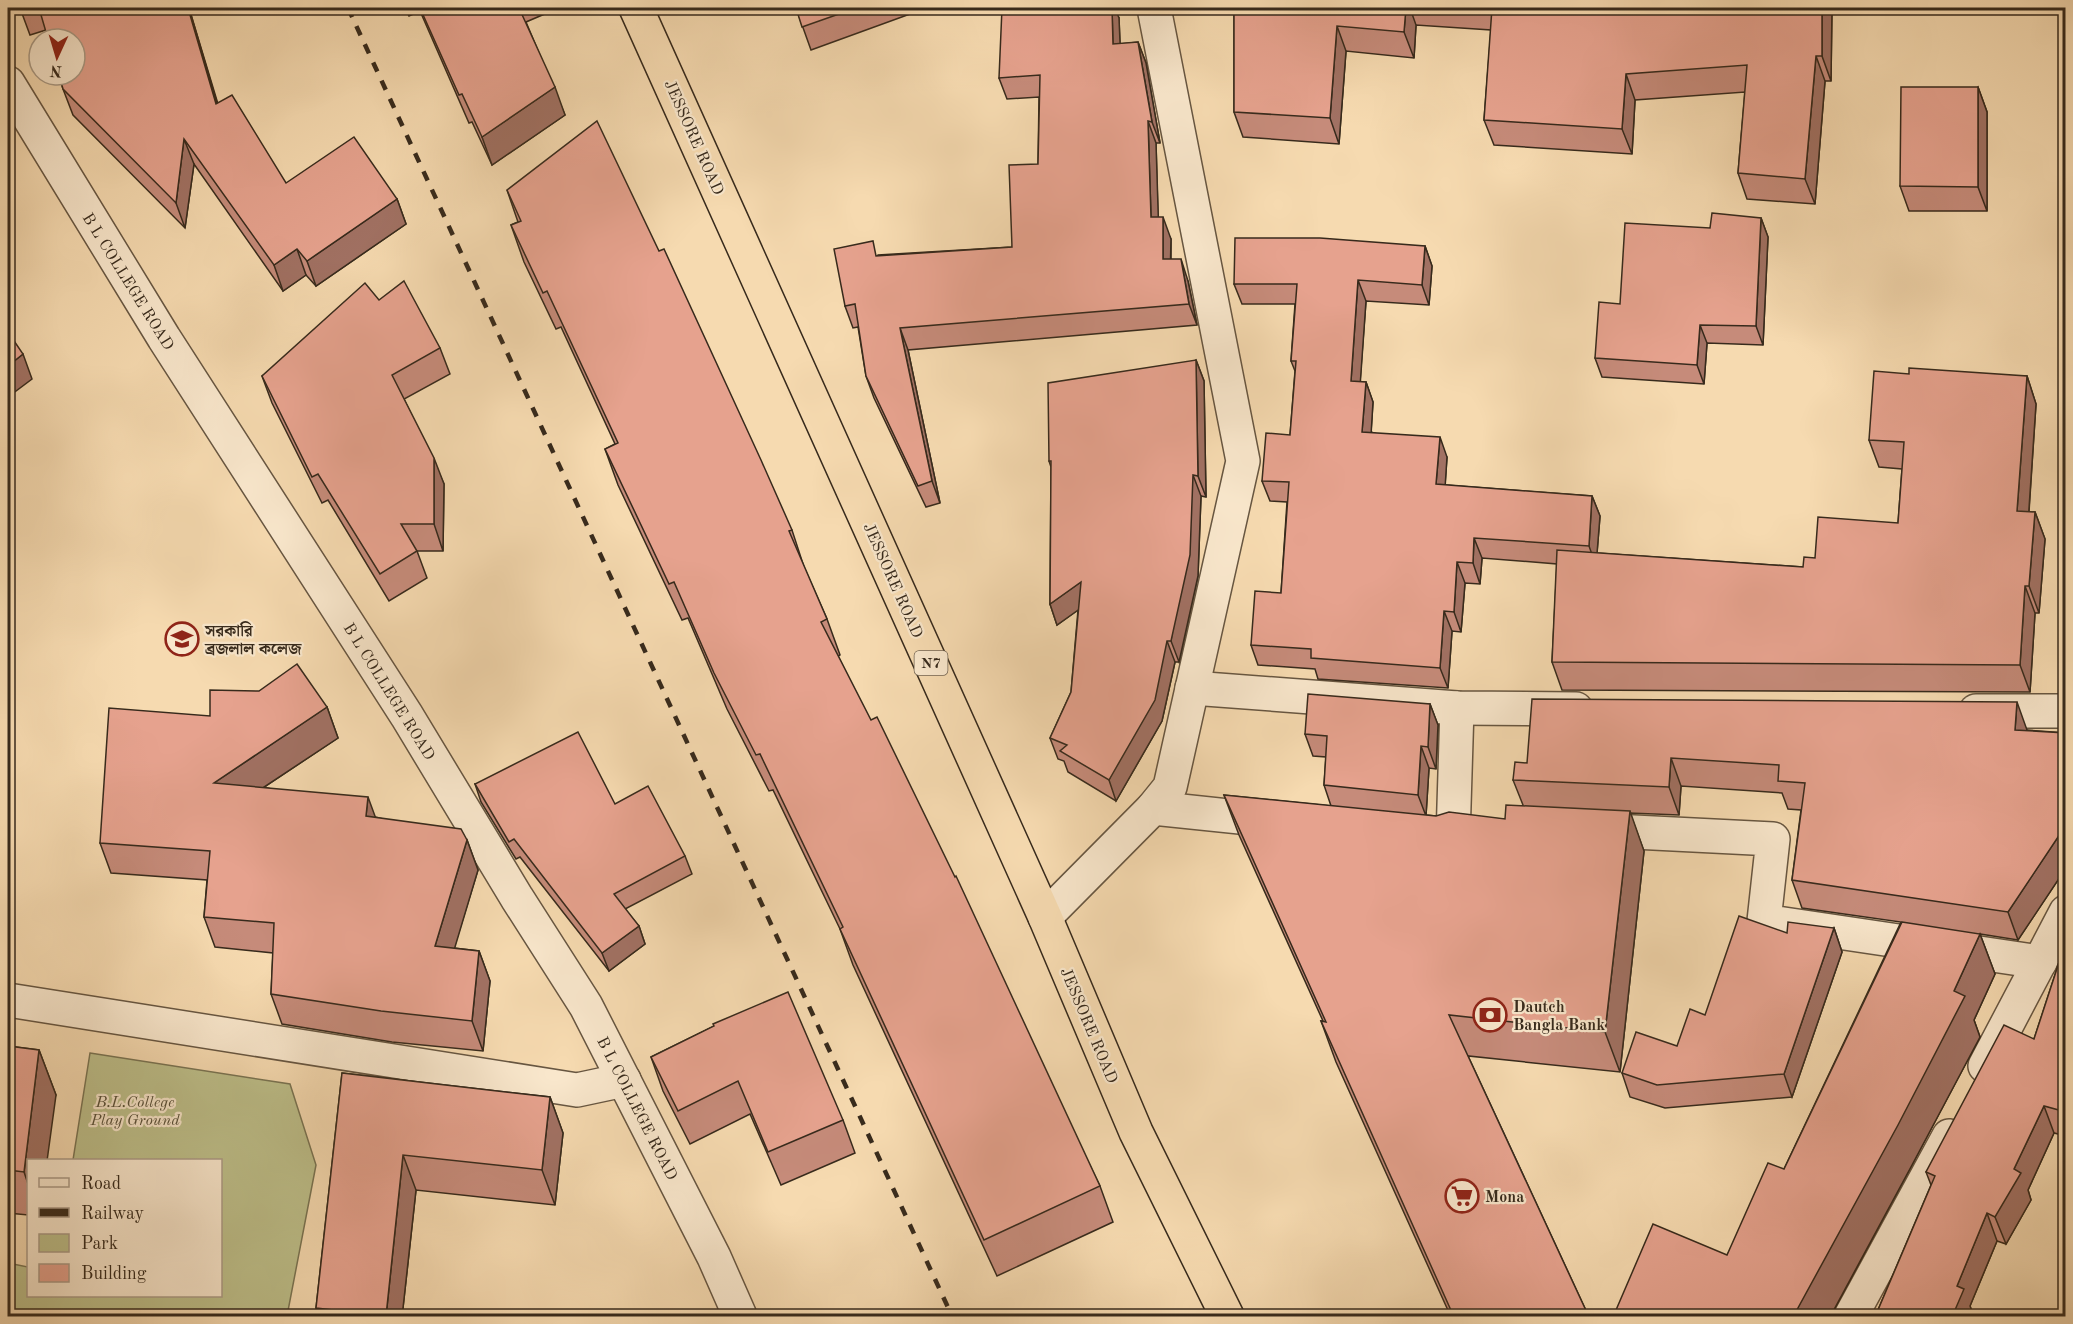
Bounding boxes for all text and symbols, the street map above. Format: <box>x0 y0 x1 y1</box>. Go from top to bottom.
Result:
north arrow <box>27 27 87 87</box>
text: N <box>49 62 63 78</box>
street label: JESSORE ROAD <box>661 78 726 198</box>
street label: B L COLLEGE ROAD <box>79 211 176 354</box>
street label: JESSORE ROAD <box>860 521 925 641</box>
school or university icon: সরকারি ব্রজলাল কলেজ <box>164 621 200 657</box>
place label: সরকারি ব্রজলাল কলেজ <box>204 621 302 658</box>
street label: B L COLLEGE ROAD <box>340 621 437 764</box>
road number: N7 <box>914 651 948 675</box>
street label: JESSORE ROAD <box>1057 966 1120 1086</box>
bank icon: Dautch Bangla Bank <box>1472 997 1508 1033</box>
place label: Dautch Bangla Bank <box>1513 1000 1605 1034</box>
street label: B L COLLEGE ROAD <box>593 1035 679 1183</box>
park label: B.L.College Play Ground <box>89 1095 180 1129</box>
legend <box>27 1159 222 1297</box>
text: Road <box>81 1175 121 1193</box>
supermarket icon: Mona <box>1444 1178 1480 1214</box>
place label: Mona <box>1485 1190 1524 1206</box>
text: Railway <box>81 1205 144 1223</box>
text: Park <box>81 1235 118 1253</box>
text: Building <box>81 1265 147 1283</box>

